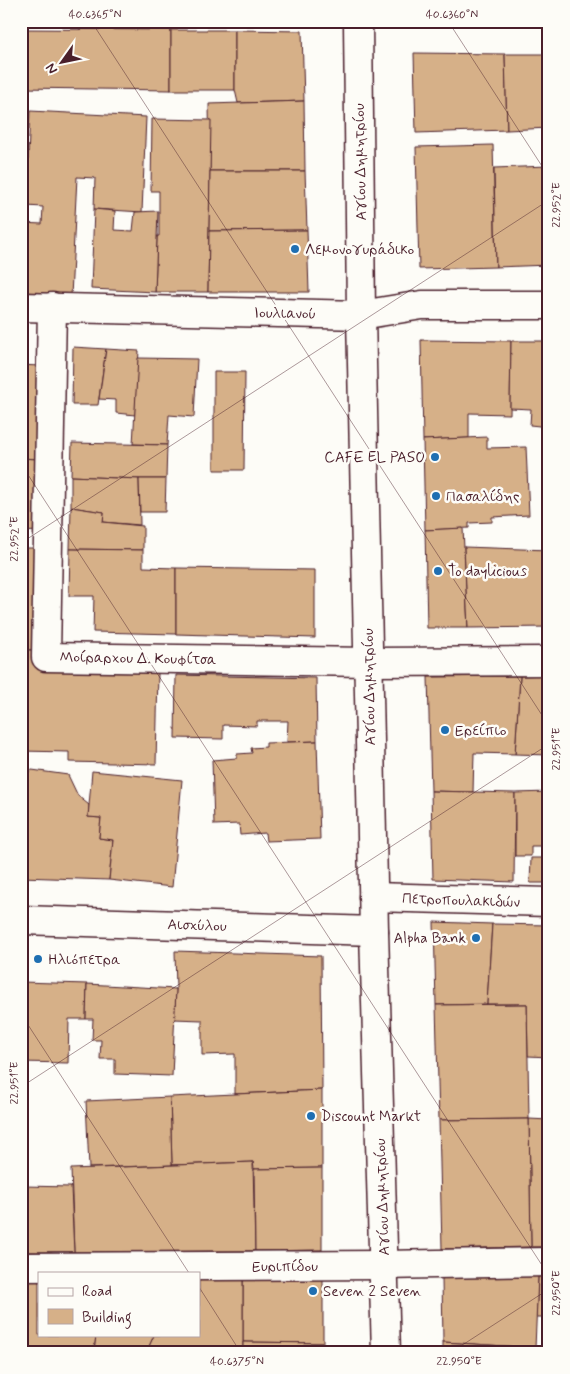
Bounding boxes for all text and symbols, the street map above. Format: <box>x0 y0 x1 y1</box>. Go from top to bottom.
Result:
text: 40.6365°N <box>69 7 121 23</box>
text: 40.6360°N <box>426 7 478 23</box>
north arrow <box>38 38 88 88</box>
text: N <box>42 60 62 77</box>
street label: Αγίου Δημητρίου <box>350 103 372 221</box>
text: 22.952°E <box>549 182 565 228</box>
place label: Λεμονογυράδικο <box>305 240 414 260</box>
marker: Λεμονογυράδικο <box>289 243 301 255</box>
street label: Ιουλιανού <box>254 303 316 325</box>
place label: CAFE EL PASO <box>324 448 425 468</box>
marker: CAFE EL PASO <box>429 451 441 463</box>
place label: Πασαλίδης <box>446 487 520 507</box>
marker: Πασαλίδης <box>430 490 442 502</box>
text: 22.952°E <box>7 516 23 562</box>
place label: To daylicious <box>448 562 527 582</box>
marker: To daylicious <box>432 565 444 577</box>
street label: Αγίου Δημητρίου <box>359 628 381 746</box>
street label: Μοίραρχου Δ. Κουφίτσα <box>59 648 217 670</box>
place label: Ερείπιο <box>455 721 507 741</box>
marker: Ερείπιο <box>439 724 451 736</box>
text: 22.951°E <box>549 727 565 771</box>
street label: Πετροπουλακιδών <box>402 889 521 913</box>
street label: Αισχύλου <box>167 915 227 937</box>
place label: Alpha Bank <box>393 929 466 949</box>
marker: Alpha Bank <box>470 932 482 944</box>
place label: Ηλιόπετρα <box>48 950 121 970</box>
marker: Ηλιόπετρα <box>32 953 44 965</box>
text: 22.951°E <box>7 1061 23 1105</box>
place label: Discount Markt <box>321 1107 421 1127</box>
marker: Discount Markt <box>305 1110 317 1122</box>
street label: Αγίου Δημητρίου <box>371 1138 395 1256</box>
street label: Ευριπίδου <box>252 1257 318 1277</box>
text: 22.950°E <box>549 1270 565 1316</box>
legend <box>38 1272 200 1336</box>
text: Road <box>82 1282 112 1302</box>
place label: Seven 2 Seven <box>323 1282 422 1302</box>
marker: Seven 2 Seven <box>307 1285 319 1297</box>
text: Building <box>82 1308 132 1329</box>
text: 40.6375°N <box>210 1354 264 1370</box>
text: 22.950°E <box>436 1354 482 1370</box>

